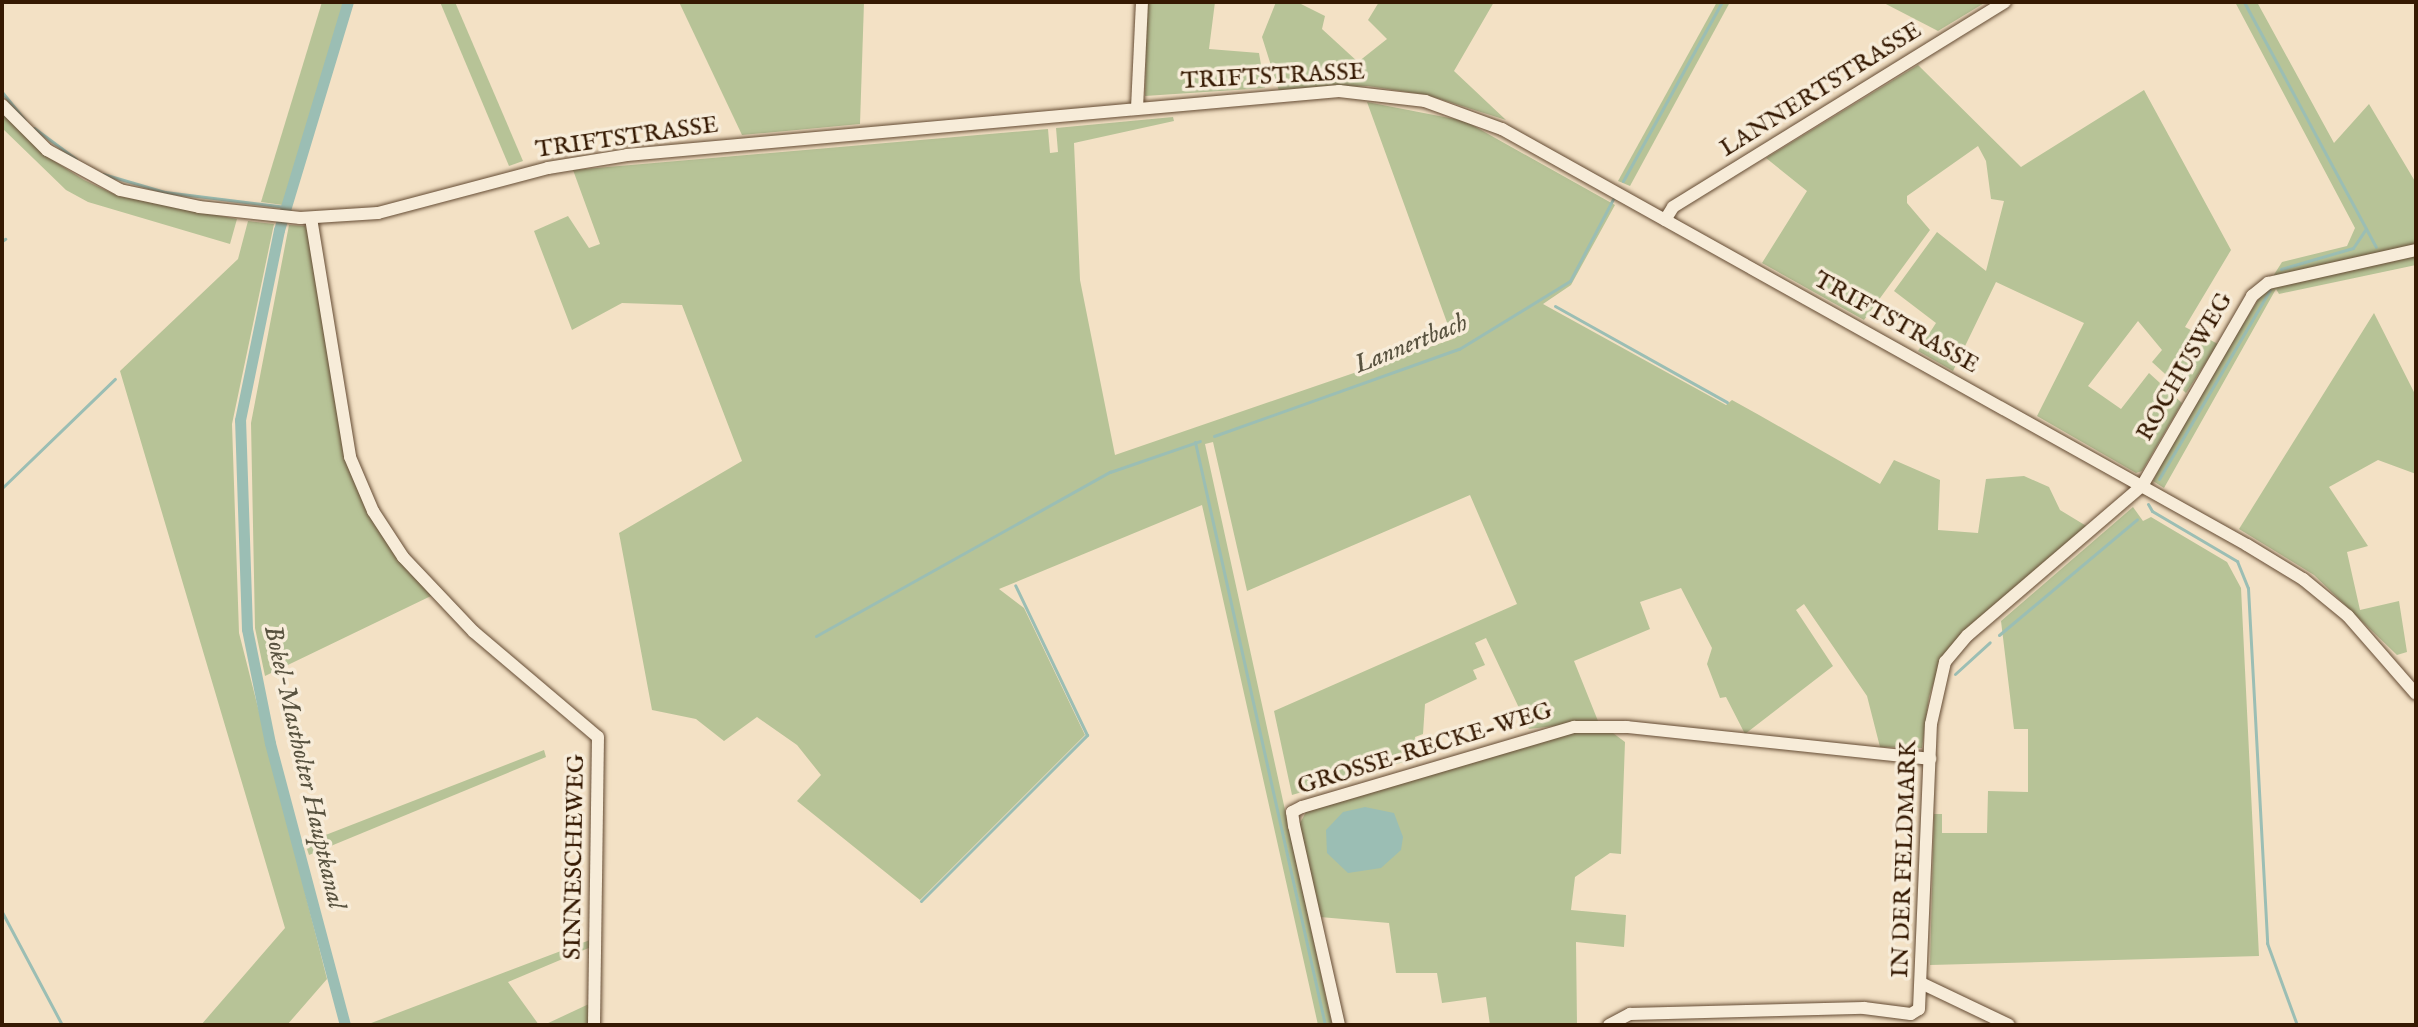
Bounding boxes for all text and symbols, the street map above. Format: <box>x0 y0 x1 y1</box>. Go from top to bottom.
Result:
street label: LANNERTSTRASSE <box>1715 16 1927 164</box>
street label: TRIFTSTRASSE <box>1180 58 1366 96</box>
street label: TRIFTSTRASSE <box>534 111 720 165</box>
street label: TRIFTSTRASSE <box>1808 266 1984 380</box>
street label: ROCHUSWEG <box>2131 288 2239 446</box>
water label: Lannertbach <box>1350 307 1472 381</box>
water label: Bokel-Mastholter Hauptkanal <box>256 622 352 912</box>
street label: GROSSE-RECKE-WEG <box>1294 697 1556 801</box>
street label: IN DER FELDMARK <box>1886 740 1924 978</box>
street label: SINNESCHEWEG <box>559 754 591 960</box>

